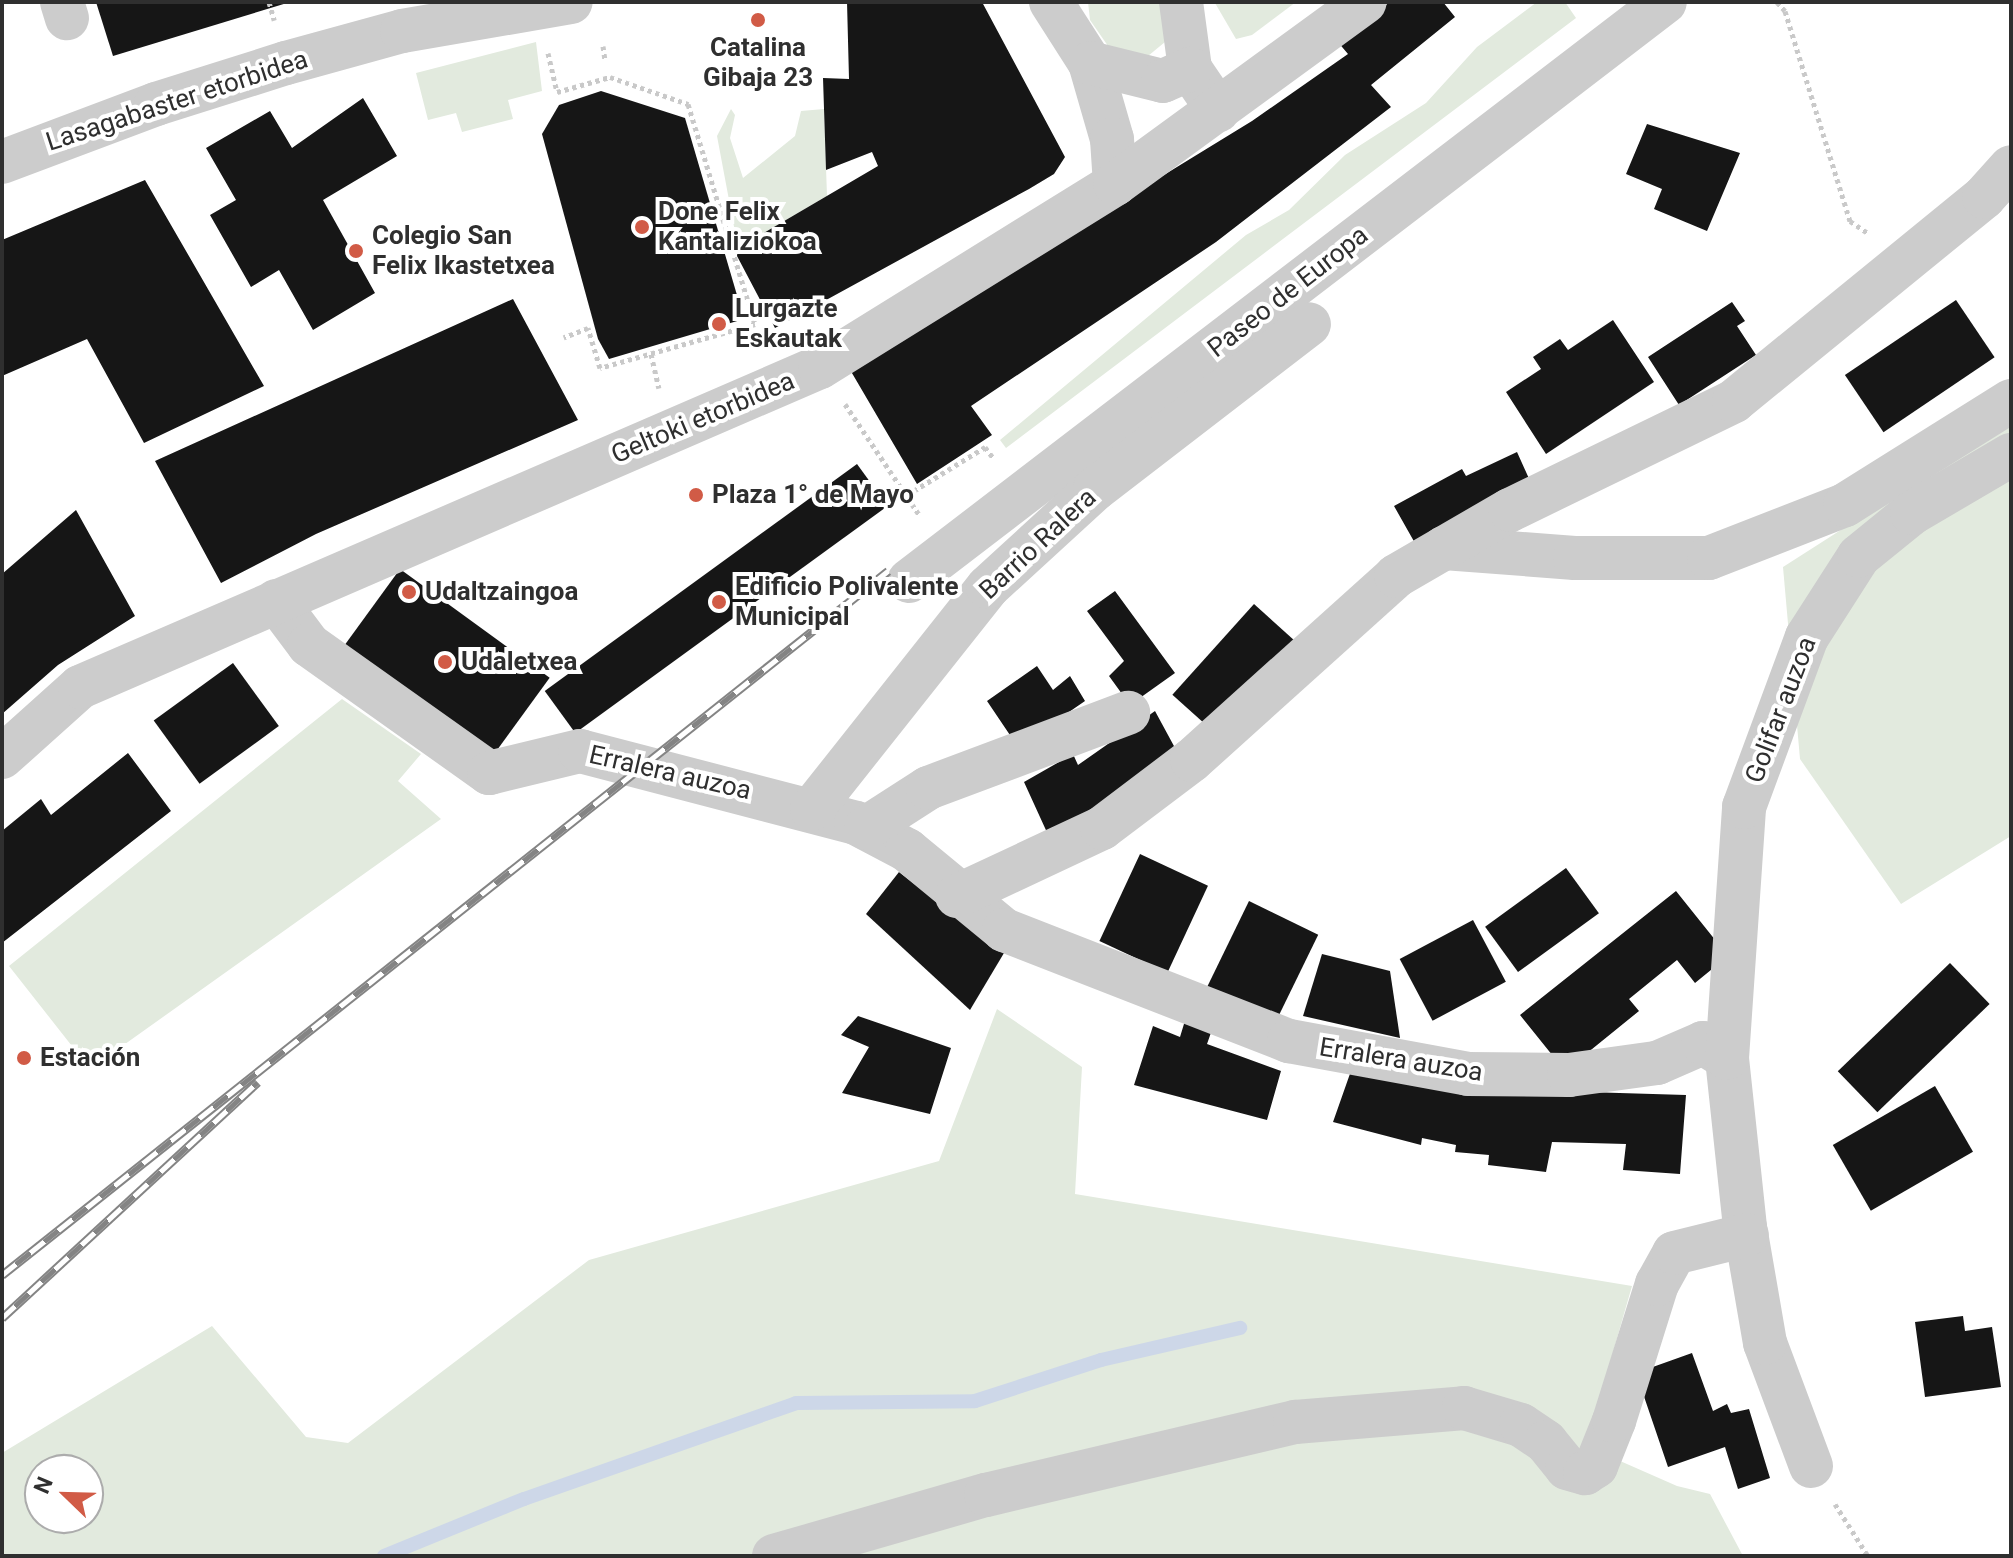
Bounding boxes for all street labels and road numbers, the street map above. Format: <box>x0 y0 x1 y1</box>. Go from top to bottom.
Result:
street label: Lasagabaster etorbidea <box>42 44 312 158</box>
street label: Paseo de Europa <box>1202 220 1374 364</box>
street label: Geltoki etorbidea <box>607 365 799 471</box>
street label: Barrio Ralera <box>973 482 1103 606</box>
street label: Golifar auzoa <box>1739 633 1823 787</box>
street label: Erralera auzoa <box>586 739 754 807</box>
street label: Erralera auzoa <box>1317 1032 1485 1088</box>

